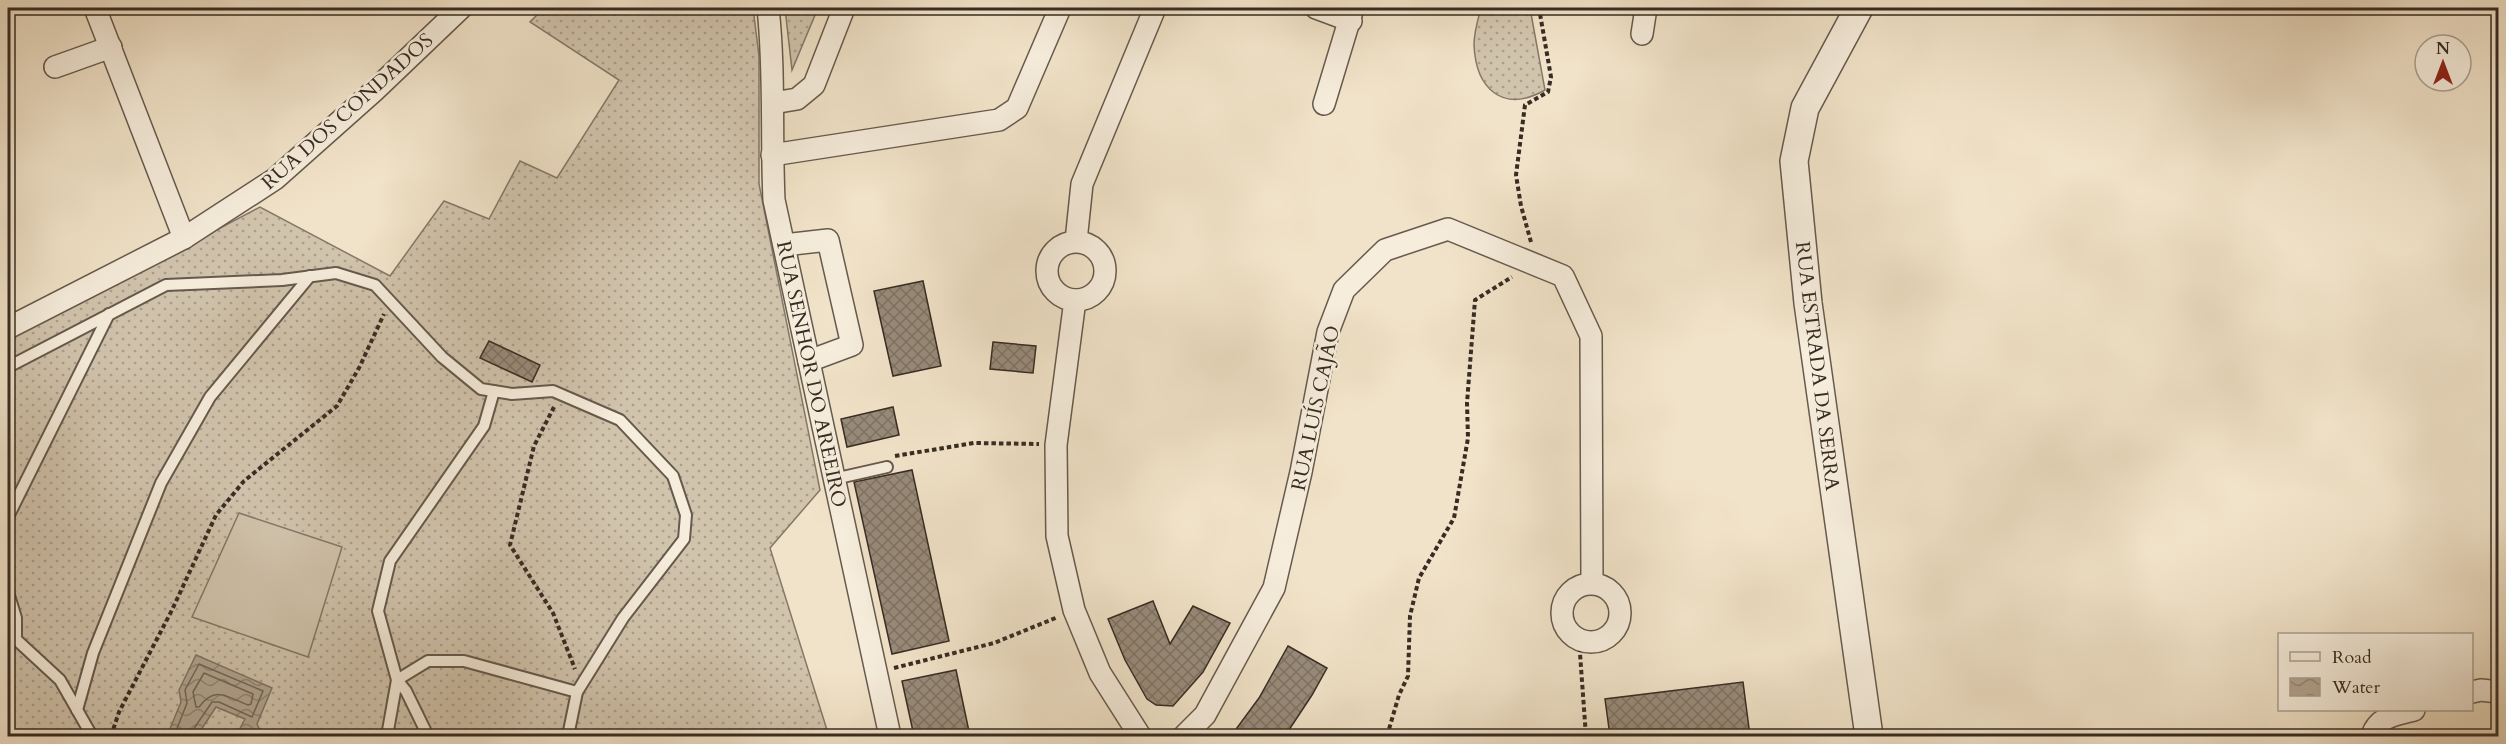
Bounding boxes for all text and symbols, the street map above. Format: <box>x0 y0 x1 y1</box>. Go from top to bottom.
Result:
street label: RUA DOS CONDADOS <box>256 27 439 196</box>
north arrow <box>2413 33 2473 93</box>
text: N <box>2436 38 2450 60</box>
street label: RUA SENHOR DO AREEIRO <box>770 238 853 510</box>
street label: RUA ESTRADA DA SERRA <box>1789 240 1846 493</box>
street label: RUA LUÍS CAJÃO <box>1285 323 1346 493</box>
legend <box>2278 633 2473 711</box>
text: Road <box>2332 645 2372 670</box>
text: Water <box>2331 675 2381 700</box>

